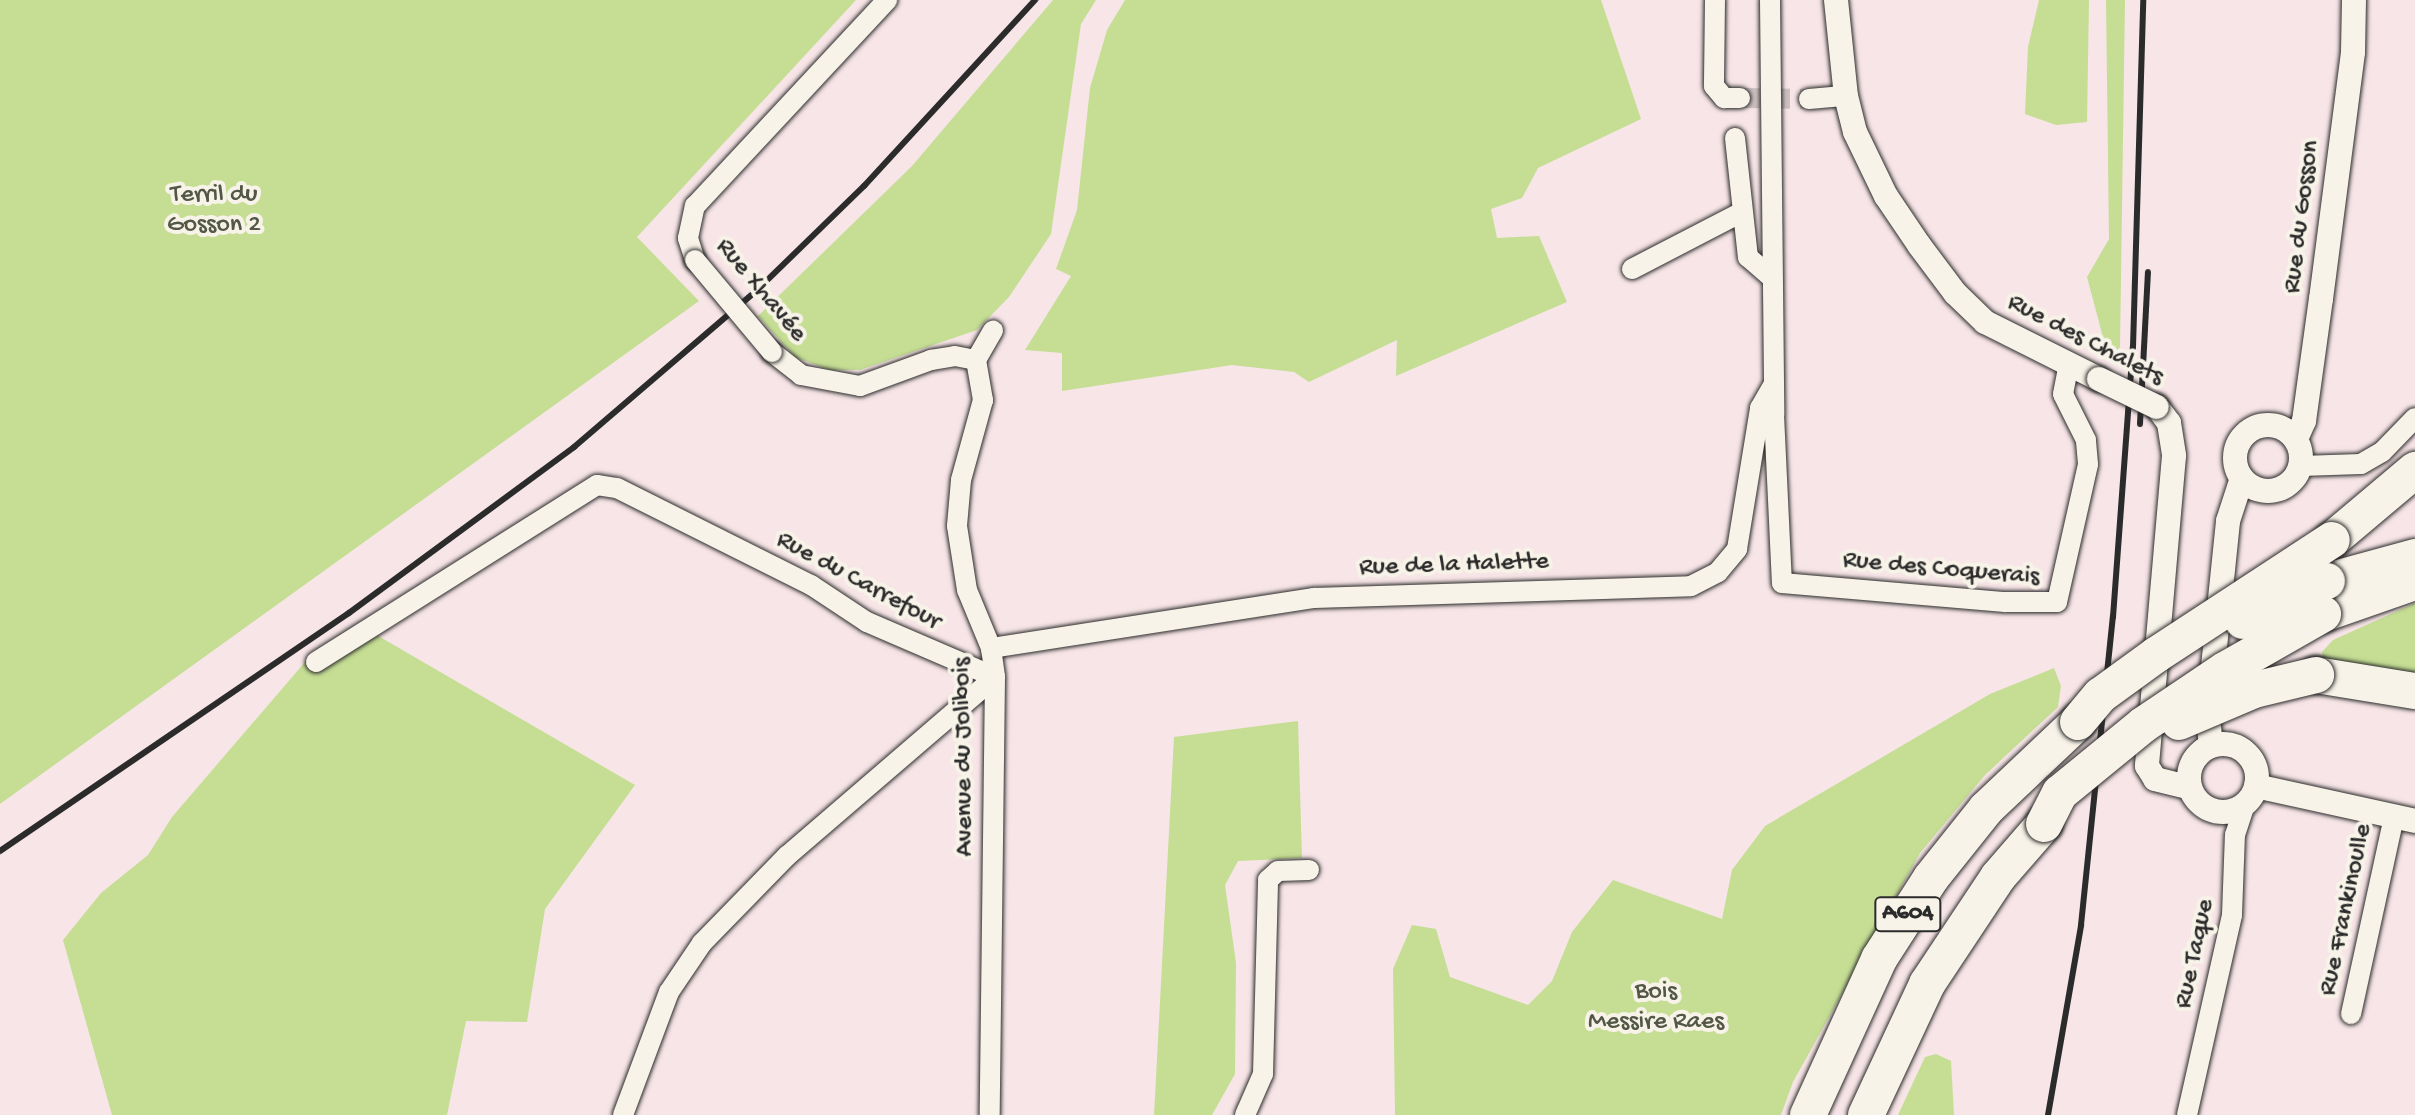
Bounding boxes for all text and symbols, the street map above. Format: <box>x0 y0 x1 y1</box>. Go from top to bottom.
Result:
street label: Rue du Gosson <box>2278 139 2328 295</box>
park label: Terril du Gosson 2 <box>167 180 261 242</box>
street label: Rue Xhavée <box>708 233 812 349</box>
street label: Rue des Chalets <box>2001 288 2169 394</box>
street label: Rue du Carrefour <box>770 525 946 639</box>
street label: Rue des Coquerais <box>1841 546 2041 594</box>
street label: Rue de la Halette <box>1359 547 1549 585</box>
street label: Avenue du Jolibois <box>948 657 982 857</box>
street label: Rue Frankinoulle <box>2314 821 2380 999</box>
road number: A604 <box>1874 894 1942 934</box>
street label: Rue Taque <box>2169 896 2223 1012</box>
park label: Bois Messire Raes <box>1588 977 1724 1038</box>

